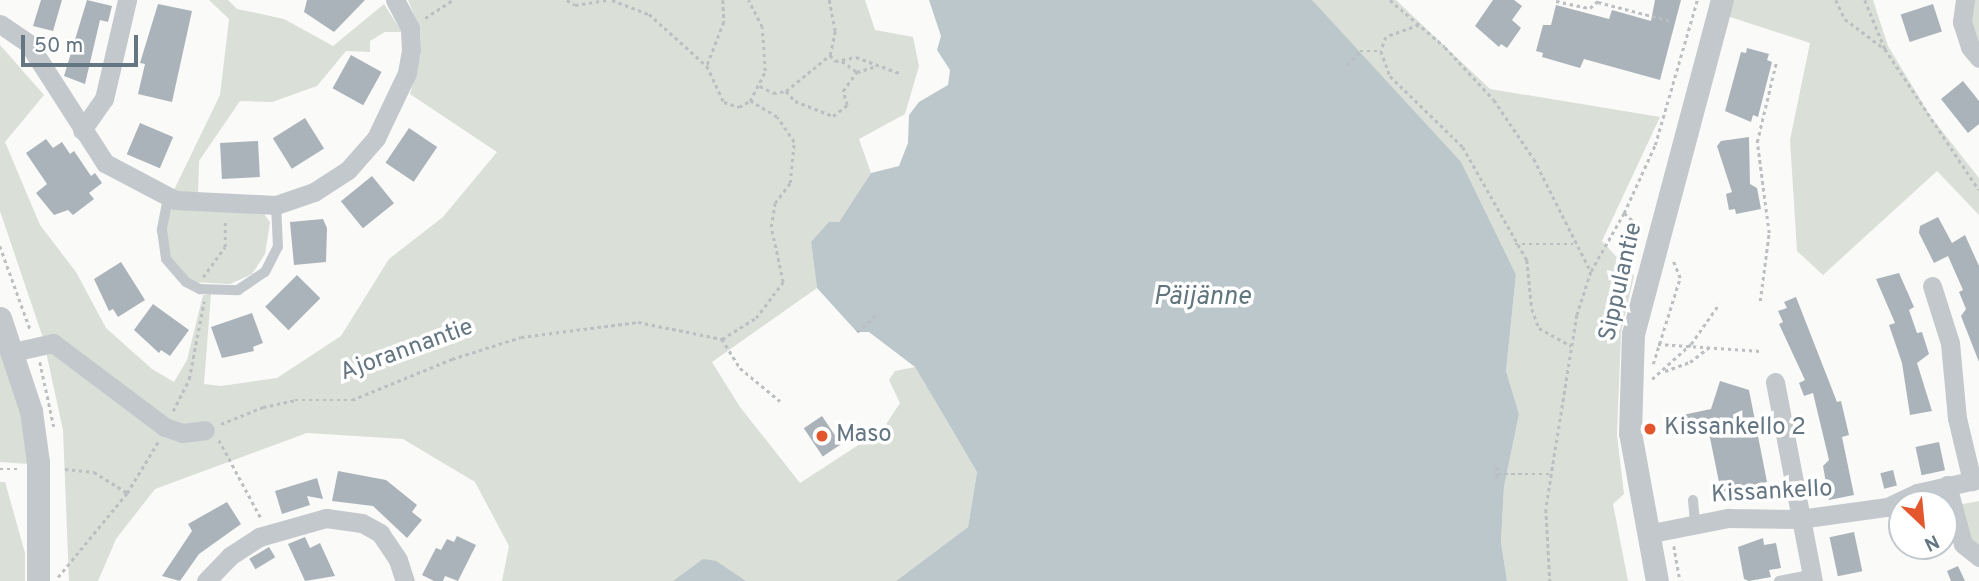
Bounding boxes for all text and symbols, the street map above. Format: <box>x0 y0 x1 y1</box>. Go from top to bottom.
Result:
scale bar <box>24 21 142 65</box>
text: 50 m <box>34 33 83 60</box>
street label: Sippulantie <box>1594 220 1650 344</box>
water label: Päijänne <box>1153 282 1251 314</box>
street label: Ajorannantie <box>336 314 478 388</box>
place label: Kissankello 2 <box>1664 415 1806 443</box>
marker: Kissankello 2 <box>1642 421 1658 437</box>
place label: Maso <box>836 422 892 450</box>
marker: Maso <box>814 428 830 444</box>
street label: Kissankello <box>1711 475 1833 511</box>
north arrow <box>1888 490 1958 560</box>
text: N <box>1920 528 1943 556</box>

